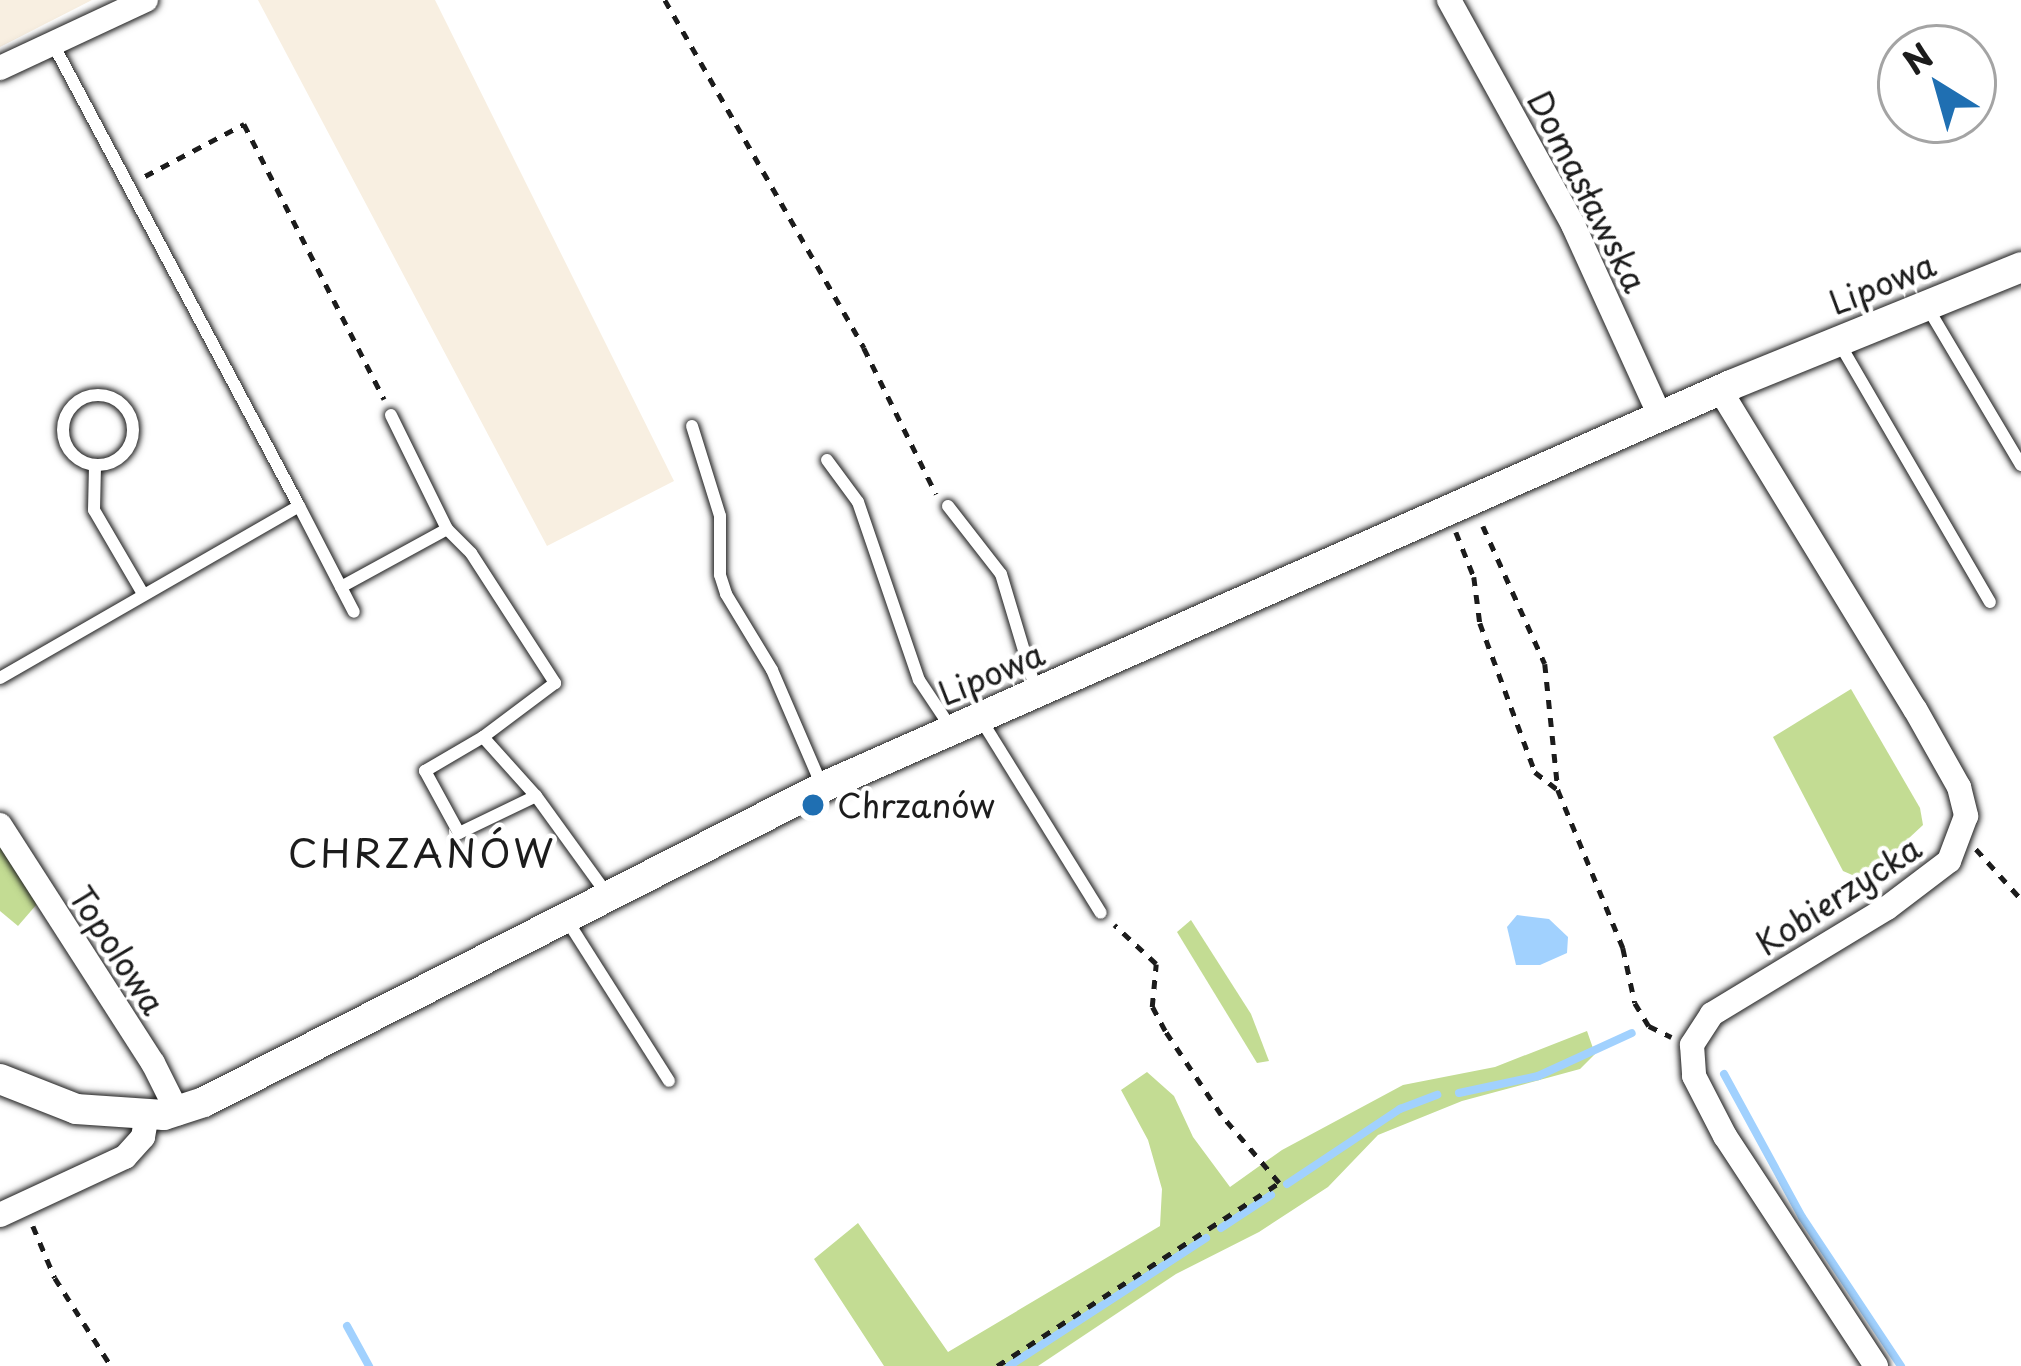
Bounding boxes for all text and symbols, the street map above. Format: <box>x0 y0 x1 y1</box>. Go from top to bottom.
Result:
north arrow <box>1877 24 1997 144</box>
text: N <box>1892 30 1943 85</box>
street label: Domasławska <box>1520 84 1656 298</box>
street label: Lipowa <box>1823 244 1941 322</box>
street label: Lipowa <box>932 633 1050 713</box>
place label: Chrzanów <box>837 785 995 825</box>
marker: Chrzanów <box>800 792 826 818</box>
street label: Kobierzycka <box>1748 827 1928 963</box>
district label: CHRZANÓW <box>287 829 557 875</box>
street label: Topolowa <box>62 878 174 1022</box>

